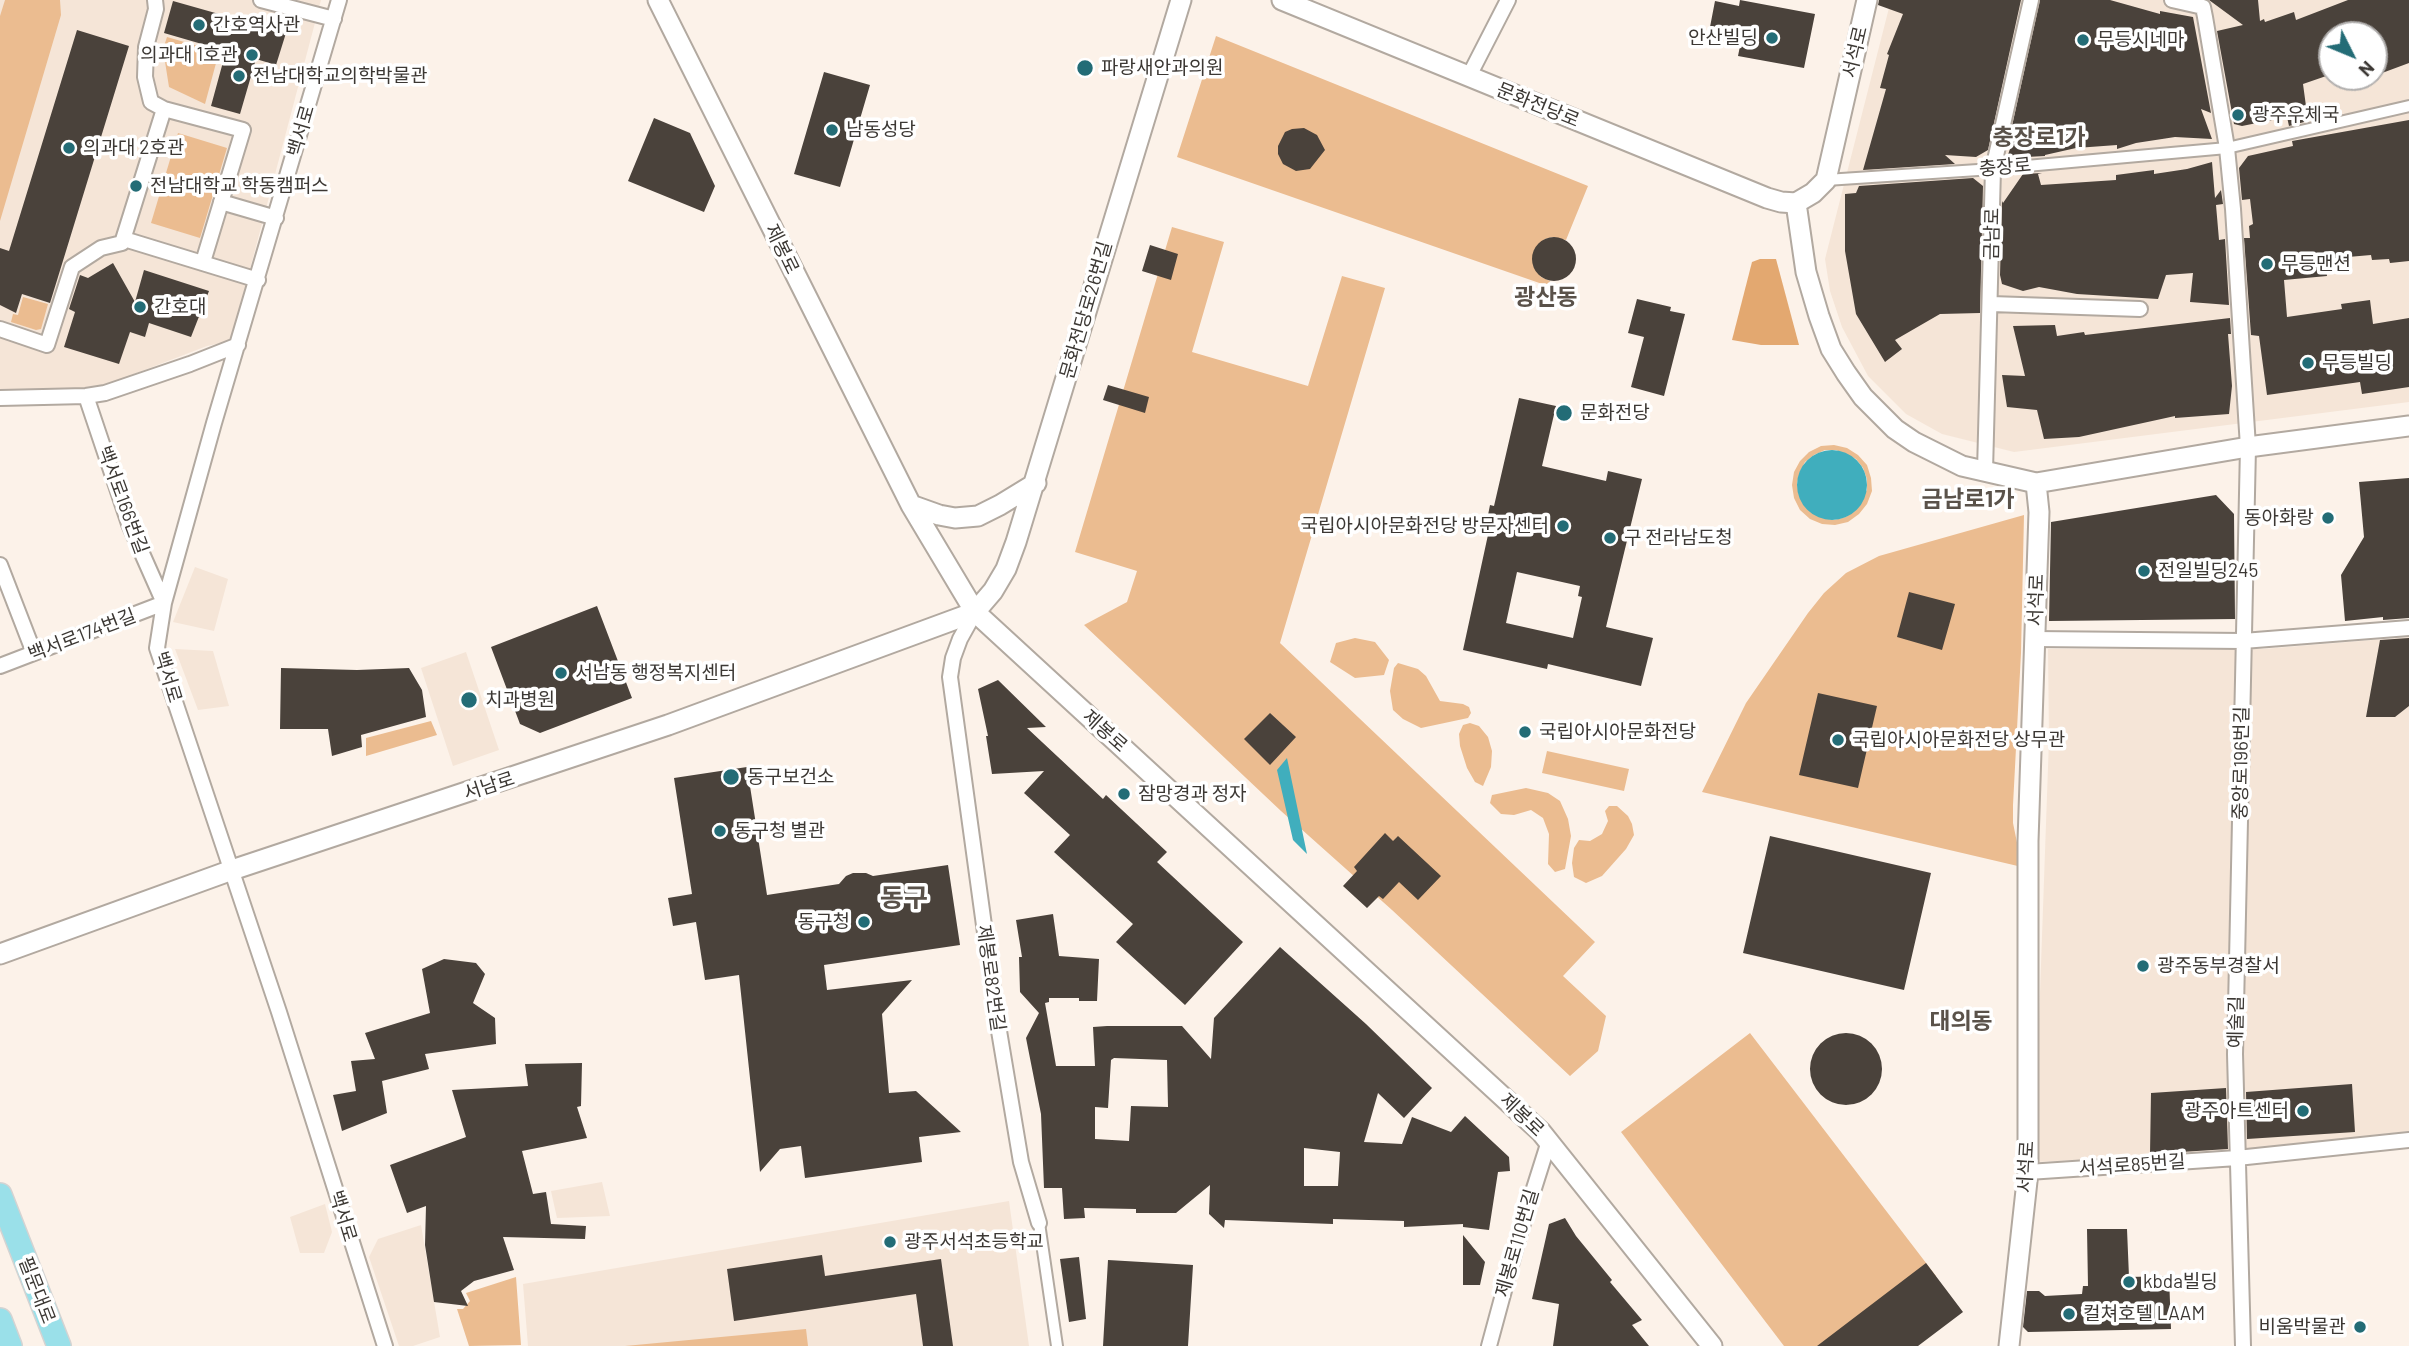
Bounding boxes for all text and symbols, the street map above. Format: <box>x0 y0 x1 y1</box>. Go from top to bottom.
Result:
place label: 간호역사관 <box>213 14 300 36</box>
marker: 간호역사관 <box>191 17 207 33</box>
north arrow <box>2318 21 2388 91</box>
street label: 서석로 <box>1838 24 1872 80</box>
place label: 안산빌딩 <box>1688 27 1758 49</box>
place label: 무등시네마 <box>2097 29 2184 51</box>
marker: 안산빌딩 <box>1764 30 1780 46</box>
marker: 무등시네마 <box>2075 32 2091 48</box>
place label: 의과대 1호관 <box>140 44 238 66</box>
marker: 의과대 1호관 <box>244 47 260 63</box>
place label: 파랑새안과의원 <box>1101 57 1223 79</box>
text: N <box>2355 57 2380 82</box>
marker: 파랑새안과의원 <box>1075 58 1095 78</box>
place label: 전남대학교의학박물관 <box>253 65 428 87</box>
marker: 전남대학교의학박물관 <box>231 68 247 84</box>
street label: 문화전당로 <box>1493 78 1583 132</box>
street label: 백서로 <box>283 103 319 159</box>
place label: 광주우체국 <box>2252 104 2339 126</box>
marker: 광주우체국 <box>2230 107 2246 123</box>
place label: 남동성당 <box>846 119 916 141</box>
marker: 남동성당 <box>824 122 840 138</box>
district label: 충장로1가 <box>1993 123 2085 151</box>
place label: 의과대 2호관 <box>83 137 184 159</box>
marker: 의과대 2호관 <box>61 140 77 156</box>
street label: 충장로 <box>1978 153 2032 181</box>
place label: 전남대학교 학동캠퍼스 <box>150 175 329 197</box>
marker: 전남대학교 학동캠퍼스 <box>128 178 144 194</box>
street label: 금남로 <box>1980 208 2004 260</box>
street label: 제봉로 <box>760 220 804 278</box>
street label: 문화전당로26번길 <box>1055 238 1117 382</box>
place label: 무등맨션 <box>2281 253 2351 275</box>
marker: 무등맨션 <box>2259 256 2275 272</box>
district label: 광산동 <box>1514 283 1578 311</box>
place label: 간호대 <box>154 296 206 318</box>
marker: 간호대 <box>132 299 148 315</box>
place label: 무등빌딩 <box>2322 352 2392 374</box>
marker: 무등빌딩 <box>2300 355 2316 371</box>
place label: 문화전당 <box>1580 402 1650 424</box>
marker: 문화전당 <box>1554 403 1574 423</box>
street label: 백서로166번길 <box>93 443 153 557</box>
district label: 금남로1가 <box>1922 485 2014 513</box>
place label: 동아화랑 <box>2244 507 2314 529</box>
marker: 동아화랑 <box>2320 510 2336 526</box>
place label: 국립아시아문화전당 방문자센터 <box>1300 515 1549 537</box>
marker: 국립아시아문화전당 방문자센터 <box>1555 518 1571 534</box>
place label: 구 전라남도청 <box>1624 527 1733 549</box>
marker: 구 전라남도청 <box>1602 530 1618 546</box>
place label: 전일빌딩245 <box>2158 560 2258 582</box>
marker: 전일빌딩245 <box>2136 563 2152 579</box>
street label: 서석로 <box>2024 573 2048 627</box>
street label: 백서로174번길 <box>25 604 139 666</box>
street label: 백서로 <box>149 649 187 705</box>
place label: 서남동 행정복지센터 <box>575 662 736 684</box>
marker: 서남동 행정복지센터 <box>553 665 569 681</box>
place label: 치과병원 <box>485 689 555 711</box>
marker: 치과병원 <box>459 690 479 710</box>
street label: 제봉로 <box>1078 705 1132 757</box>
street label: 중앙로196번길 <box>2229 706 2253 820</box>
place label: 국립아시아문화전당 <box>1539 721 1696 743</box>
marker: 국립아시아문화전당 <box>1517 724 1533 740</box>
place label: 국립아시아문화전당 상무관 <box>1852 729 2066 751</box>
marker: 국립아시아문화전당 상무관 <box>1830 732 1846 748</box>
place label: 동구보건소 <box>747 766 834 788</box>
street label: 서남로 <box>461 767 517 805</box>
marker: 동구보건소 <box>721 767 741 787</box>
place label: 잠망경과 정자 <box>1138 783 1247 805</box>
marker: 잠망경과 정자 <box>1116 786 1132 802</box>
place label: 동구청 별관 <box>734 820 825 842</box>
marker: 동구청 별관 <box>712 823 728 839</box>
district label: 동구 <box>880 882 928 914</box>
place label: 동구청 <box>798 911 850 933</box>
marker: 동구청 <box>856 914 872 930</box>
street label: 제봉로82번길 <box>972 923 1010 1033</box>
place label: 광주동부경찰서 <box>2157 955 2279 977</box>
marker: 광주동부경찰서 <box>2135 958 2151 974</box>
street label: 예술길 <box>2224 996 2248 1048</box>
district label: 대의동 <box>1929 1007 1993 1035</box>
street label: 제봉로 <box>1495 1089 1549 1141</box>
place label: 광주아트센터 <box>2184 1100 2289 1122</box>
marker: 광주아트센터 <box>2295 1103 2311 1119</box>
street label: 서석로 <box>2013 1140 2039 1194</box>
street label: 서석로85번길 <box>2078 1150 2186 1180</box>
street label: 제봉로110번길 <box>1491 1186 1543 1300</box>
street label: 백서로 <box>324 1188 362 1244</box>
place label: 광주서석초등학교 <box>904 1231 1044 1253</box>
marker: 광주서석초등학교 <box>882 1234 898 1250</box>
street label: 필문대로 <box>14 1253 60 1327</box>
place label: kbda빌딩 <box>2143 1271 2218 1293</box>
marker: kbda빌딩 <box>2121 1274 2137 1290</box>
place label: 컬쳐호텔 LAAM <box>2083 1303 2205 1325</box>
marker: 컬쳐호텔 LAAM <box>2061 1306 2077 1322</box>
place label: 비움박물관 <box>2259 1316 2346 1338</box>
marker: 비움박물관 <box>2352 1319 2368 1335</box>

